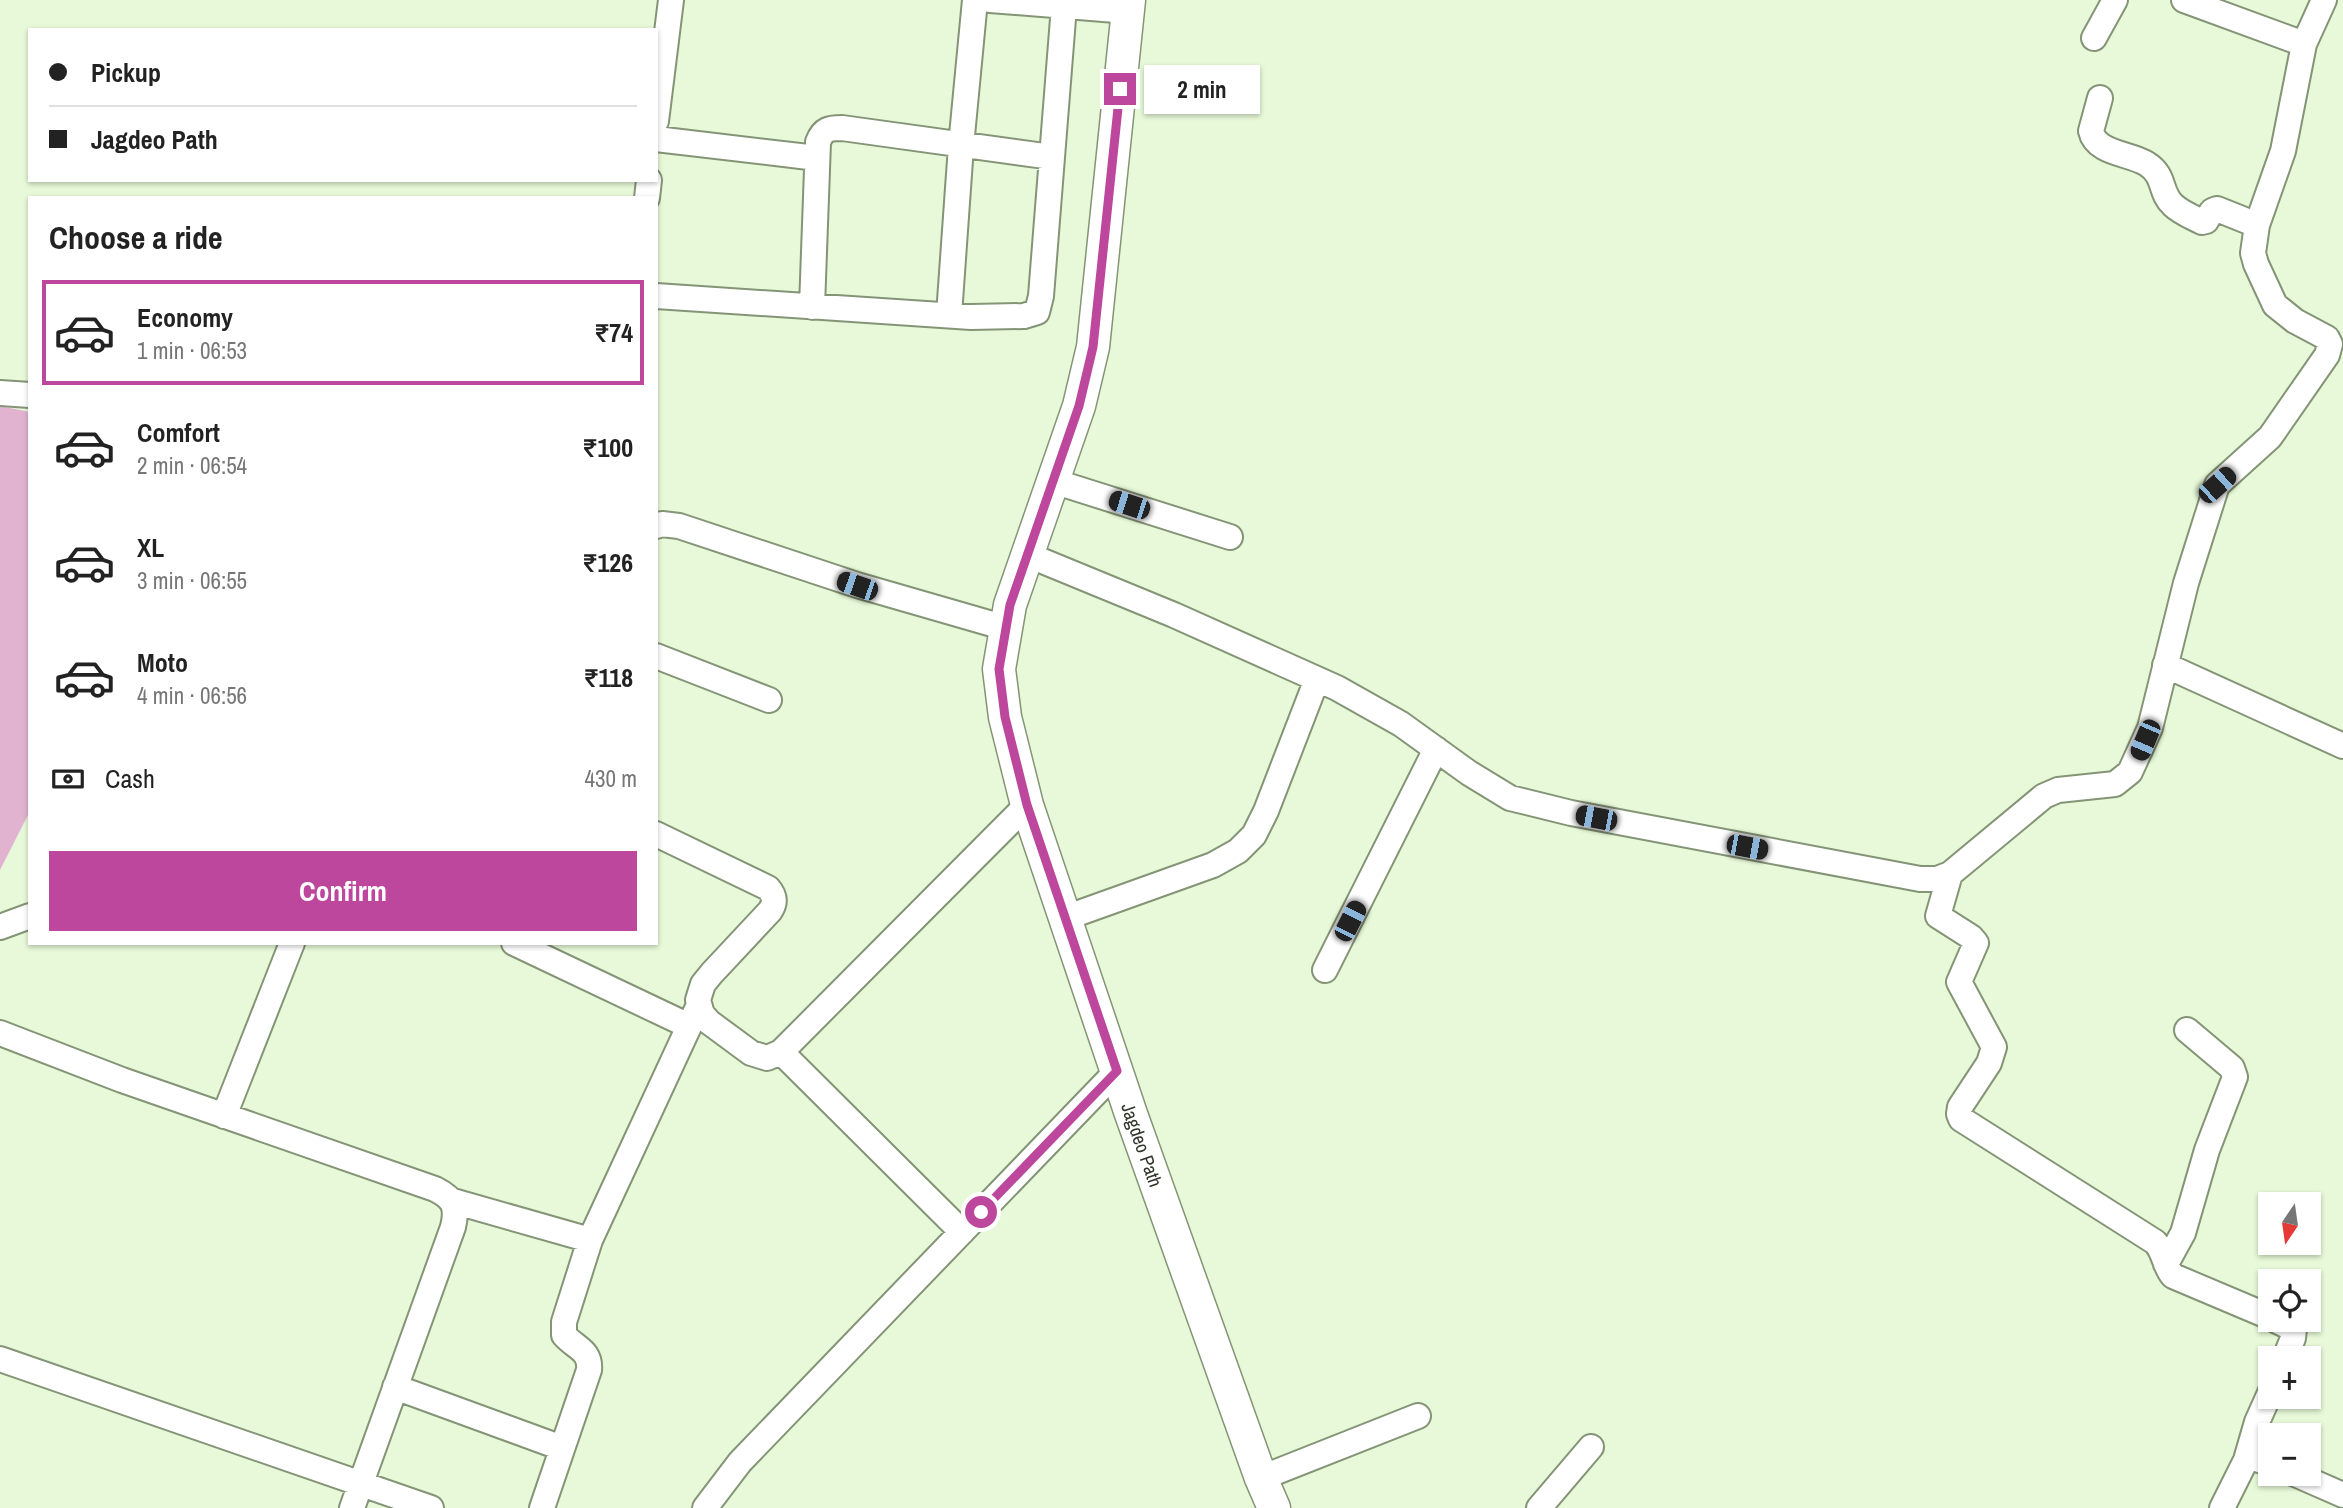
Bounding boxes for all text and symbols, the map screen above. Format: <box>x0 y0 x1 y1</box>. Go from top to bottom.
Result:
text: Pickup <box>91 55 161 90</box>
callout: 2 min <box>1144 64 1260 114</box>
route end <box>1104 73 1136 105</box>
text: 2 min <box>1177 74 1227 105</box>
text: Jagdeo Path <box>91 122 218 157</box>
text: Choose a ride <box>49 216 223 259</box>
text: Economy <box>137 300 233 335</box>
icon: car <box>53 301 116 364</box>
text: ₹74 <box>594 315 633 350</box>
text: 1 min · 06:53 <box>137 335 247 366</box>
text: Comfort <box>137 415 220 450</box>
icon: car <box>53 416 116 479</box>
text: ₹100 <box>582 430 633 465</box>
text: 2 min · 06:54 <box>137 450 247 481</box>
car <box>2195 463 2240 507</box>
car <box>1106 489 1153 521</box>
text: XL <box>137 530 164 565</box>
icon: car <box>53 531 116 594</box>
text: ₹126 <box>582 545 633 580</box>
text: 3 min · 06:55 <box>137 565 247 596</box>
car <box>834 569 881 603</box>
text: Moto <box>137 645 188 680</box>
icon: car <box>53 646 116 709</box>
text: ₹118 <box>584 660 633 695</box>
text: 4 min · 06:56 <box>137 680 247 711</box>
car <box>2128 717 2163 763</box>
icon: cash <box>49 760 87 798</box>
text: Cash <box>105 761 155 796</box>
text: 430 m <box>585 763 637 794</box>
car <box>1574 804 1619 832</box>
car <box>1725 833 1770 861</box>
button: Confirm <box>49 851 637 931</box>
car <box>1332 898 1369 944</box>
street label: Jagdeo Path <box>1115 1099 1169 1191</box>
north arrow <box>2258 1192 2320 1255</box>
map controls <box>2258 1192 2321 1486</box>
route start <box>965 1196 997 1228</box>
button: locate <box>2258 1269 2321 1332</box>
button: + <box>2258 1346 2321 1409</box>
button: − <box>2258 1423 2321 1486</box>

